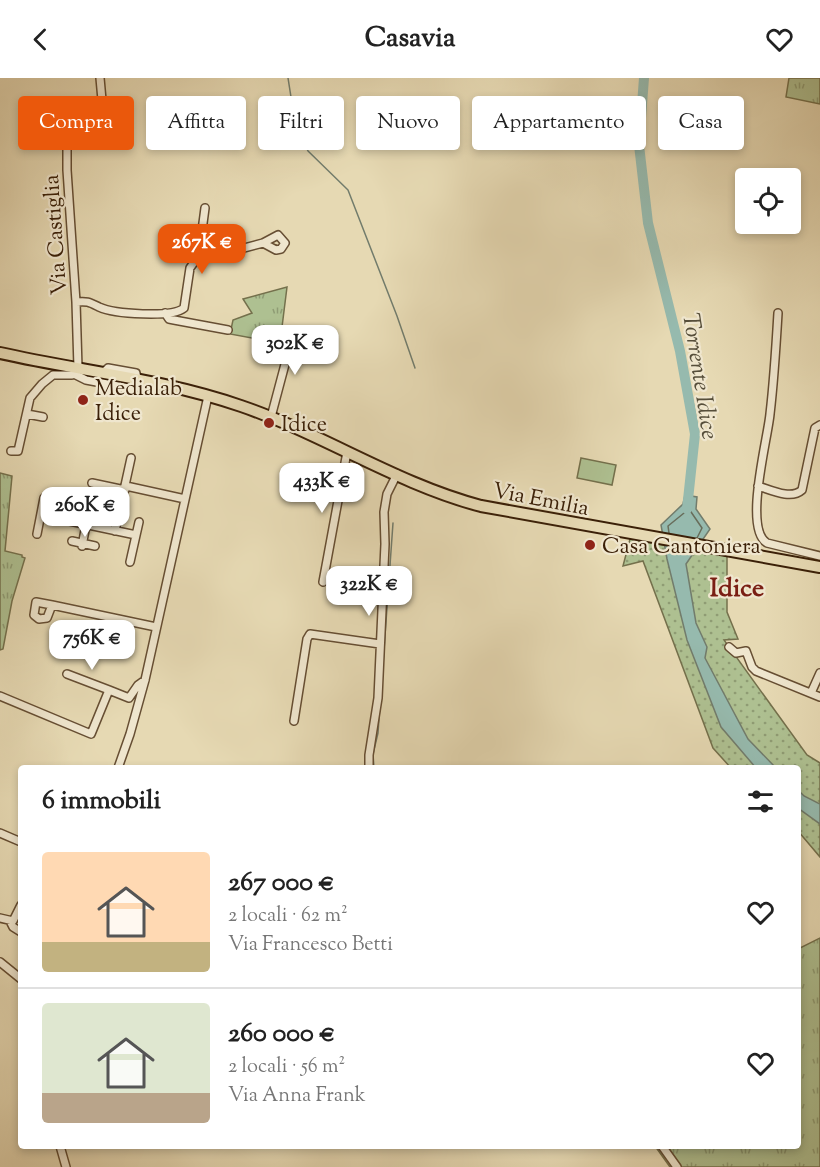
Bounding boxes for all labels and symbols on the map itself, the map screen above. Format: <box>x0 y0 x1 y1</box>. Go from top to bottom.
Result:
street label: Via Castiglia <box>37 173 77 296</box>
pin: 267K € <box>153 224 251 275</box>
water label: Torrente Idice <box>672 311 726 442</box>
pin: 302K € <box>246 325 344 376</box>
place label: Medialab Idice <box>95 374 182 431</box>
marker: Medialab Idice <box>76 393 90 407</box>
place label: Idice <box>281 410 327 442</box>
marker: Idice <box>262 416 276 430</box>
pin: 433K € <box>273 463 371 514</box>
street label: Via Emilia <box>489 476 591 526</box>
pin: 260K € <box>36 487 134 538</box>
place label: Casa Cantoniera <box>602 532 761 564</box>
marker: Casa Cantoniera <box>583 538 597 552</box>
pin: 322K € <box>320 566 418 617</box>
district label: Idice <box>710 571 764 608</box>
pin: 756K € <box>43 620 141 671</box>

